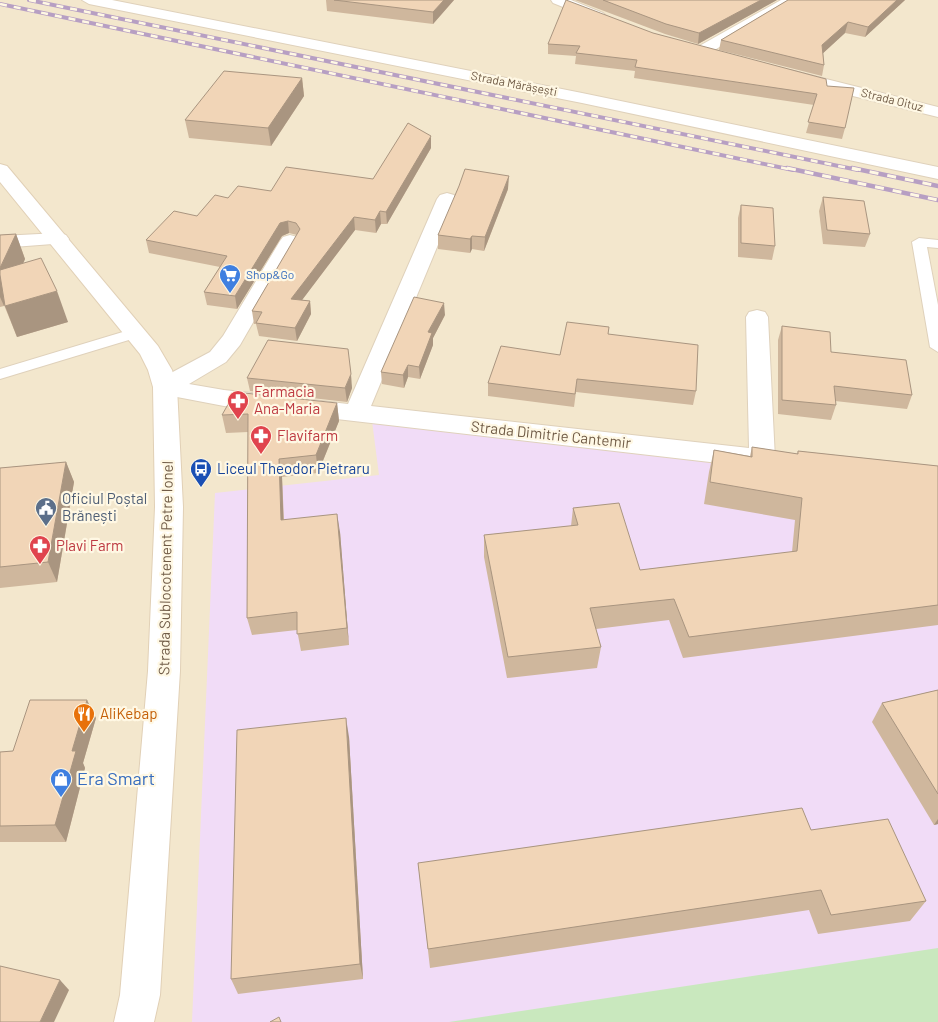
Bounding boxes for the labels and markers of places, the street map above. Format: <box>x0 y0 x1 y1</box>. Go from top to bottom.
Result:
supermarket icon: Shop&Go <box>218 263 242 294</box>
place label: Shop&Go <box>246 267 294 281</box>
place label: Farmacia Ana-Maria <box>254 382 320 417</box>
pharmacy icon: Farmacia Ana-Maria <box>226 389 250 420</box>
pharmacy icon: Flavifarm <box>249 424 273 455</box>
place label: Flavifarm <box>277 426 338 444</box>
bus stop icon: Liceul Theodor Pietraru <box>189 457 213 488</box>
place label: Liceul Theodor Pietraru <box>217 459 370 477</box>
place label: Oficiul Poștal Brănești <box>62 489 147 524</box>
public building icon: Oficiul Poștal Brănești <box>34 496 58 527</box>
pharmacy icon: Plavi Farm <box>28 534 52 565</box>
place label: Plavi Farm <box>56 536 123 554</box>
restaurant icon: AliKebap <box>72 702 96 733</box>
place label: AliKebap <box>100 704 157 722</box>
shop icon: Era Smart <box>49 767 73 798</box>
place label: Era Smart <box>77 767 155 789</box>

